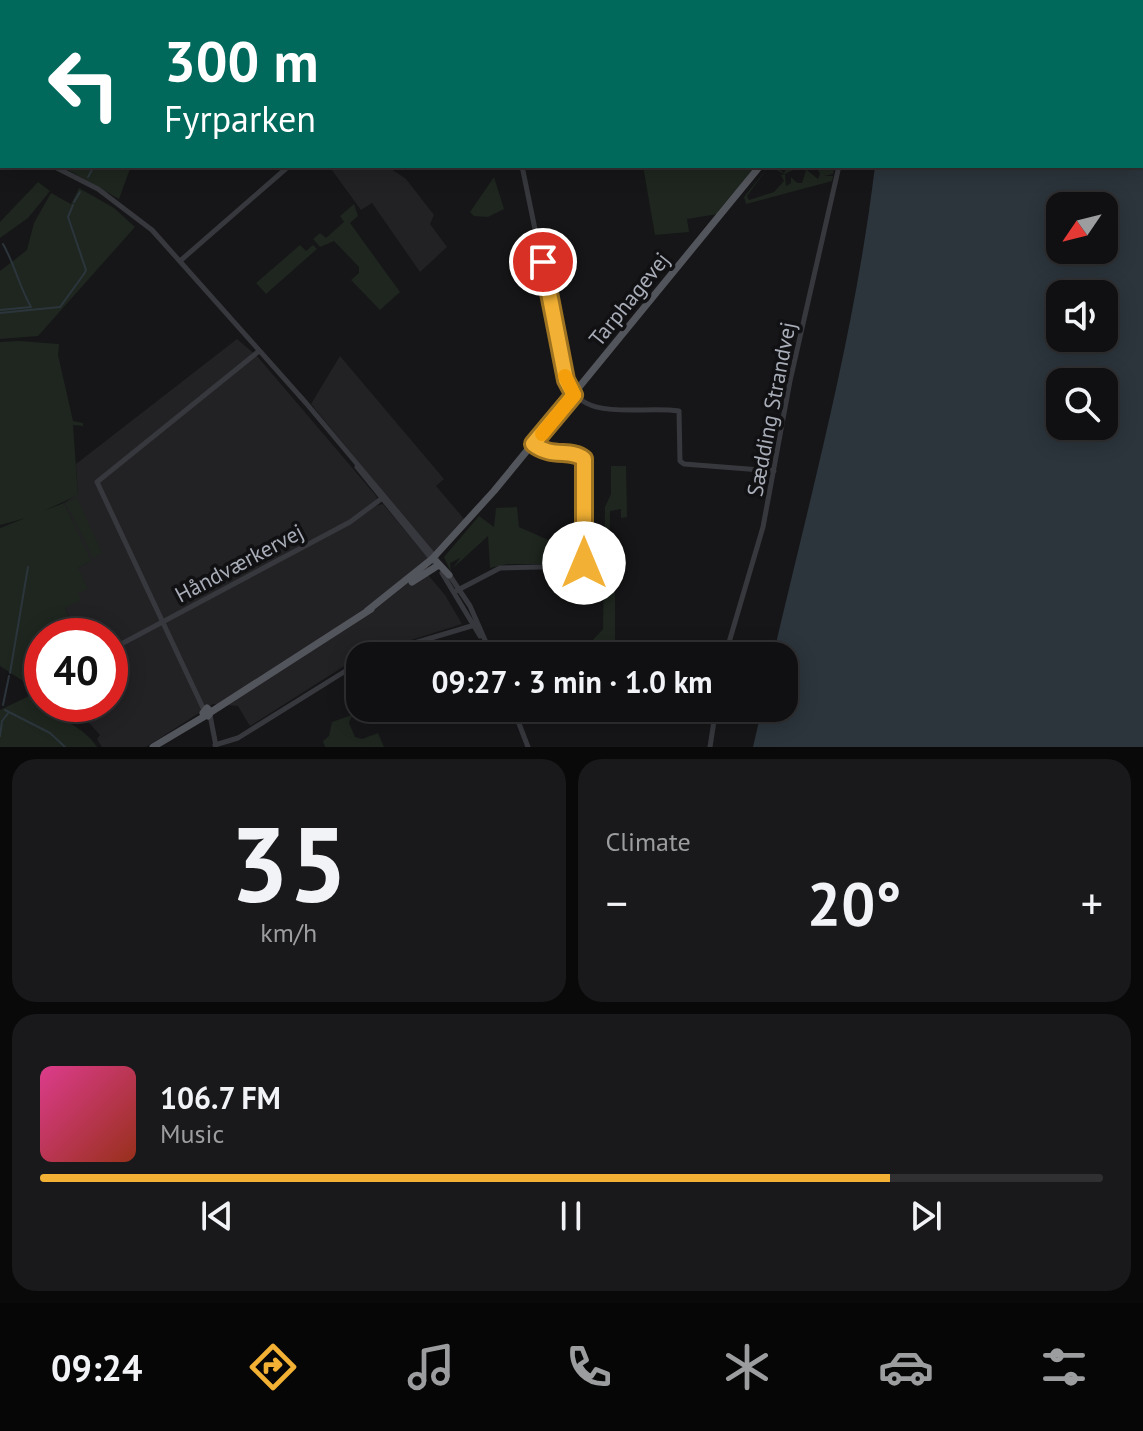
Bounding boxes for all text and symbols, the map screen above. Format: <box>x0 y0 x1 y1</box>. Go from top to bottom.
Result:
text: 300 m <box>164 25 319 97</box>
icon: left <box>32 32 136 136</box>
text: Fyrparken <box>164 95 316 142</box>
north arrow <box>1046 192 1118 264</box>
map controls <box>1046 192 1118 440</box>
pin <box>509 228 577 296</box>
icon: arrive <box>521 240 565 284</box>
street label: Tarphagevej <box>583 246 675 352</box>
button: sound <box>1046 280 1118 352</box>
street label: Sædding Strandvej <box>740 319 802 499</box>
button: search <box>1046 368 1118 440</box>
street label: Håndværkervej <box>170 517 308 609</box>
position arrow <box>542 521 626 605</box>
speed limit sign: 40 <box>24 618 128 722</box>
text: 09:27 · 3 min · 1.0 km <box>431 662 713 701</box>
text: 35 <box>230 796 348 931</box>
text: Climate <box>606 825 691 858</box>
text: 20° <box>807 864 901 942</box>
text: − <box>606 874 628 931</box>
text: + <box>1081 874 1103 931</box>
text: km/h <box>260 916 317 949</box>
text: 106.7 FM <box>160 1078 281 1117</box>
text: Music <box>160 1117 224 1150</box>
icon: previous <box>195 1194 239 1238</box>
icon: pause <box>549 1194 593 1238</box>
icon: next <box>904 1194 948 1238</box>
icon: directions <box>245 1339 301 1395</box>
icon: music <box>403 1339 459 1395</box>
icon: phone <box>561 1339 617 1395</box>
icon: climate <box>719 1339 775 1395</box>
icon: car <box>878 1339 934 1395</box>
icon: filters <box>1036 1339 1092 1395</box>
text: 09:24 <box>51 1344 142 1391</box>

